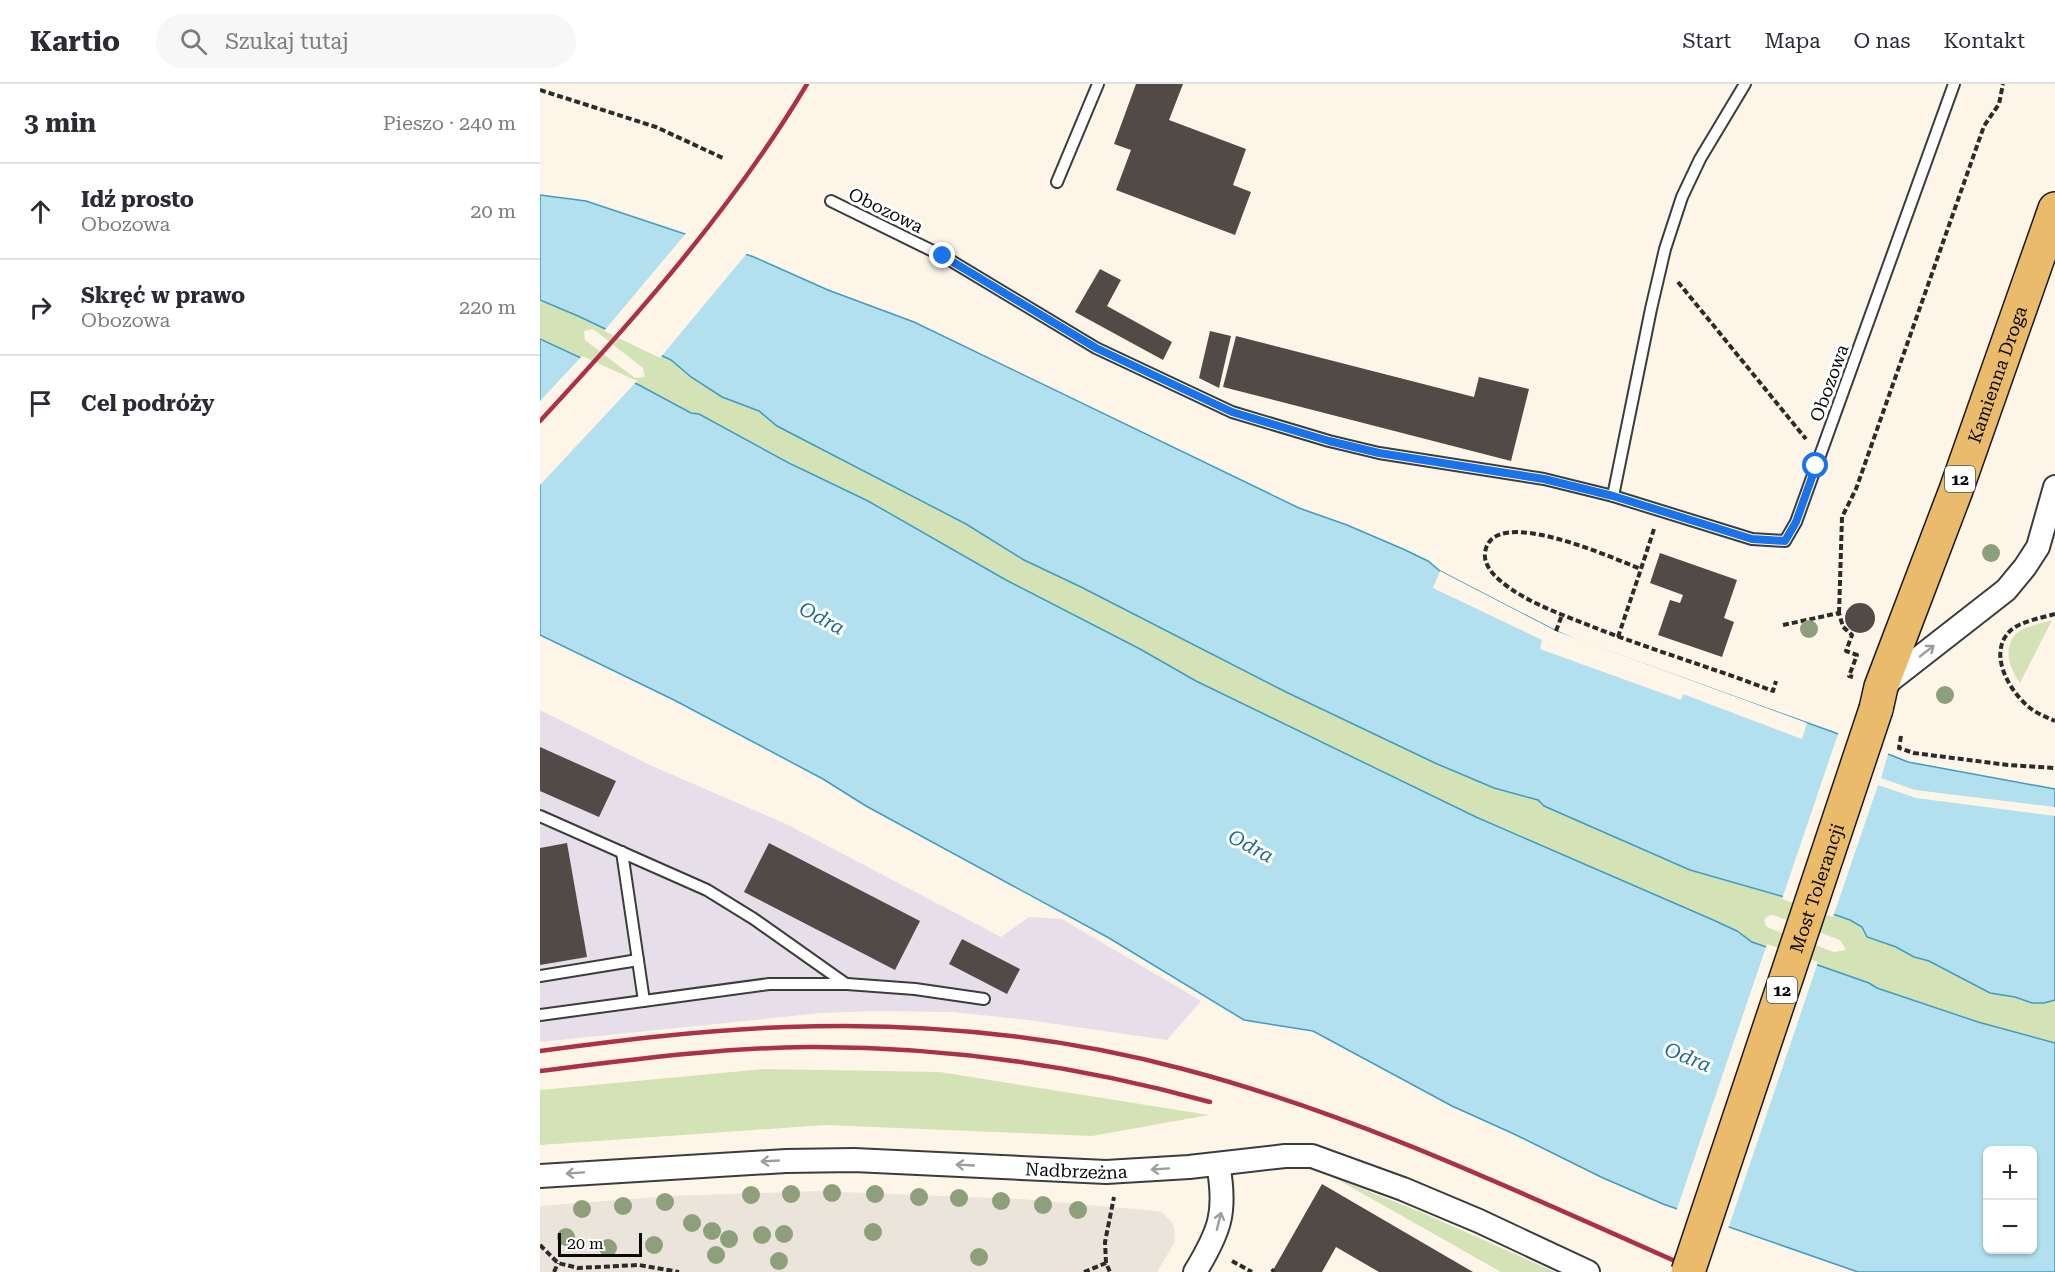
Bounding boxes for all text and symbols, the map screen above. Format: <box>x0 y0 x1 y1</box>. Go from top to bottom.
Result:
search box <box>156 14 576 68</box>
text: Kartio <box>30 25 120 58</box>
icon: search <box>177 25 210 58</box>
text: Szukaj tutaj <box>225 29 349 54</box>
text: Start <box>1683 29 1731 53</box>
text: Mapa <box>1764 29 1821 53</box>
text: O nas <box>1854 29 1910 53</box>
text: Kontakt <box>1943 29 2025 53</box>
text: 3 min <box>24 108 96 138</box>
text: Pieszo · 240 m <box>383 111 516 135</box>
street label: Obozowa <box>845 183 927 237</box>
text: Idź prosto <box>81 187 194 212</box>
icon: ahead <box>24 195 57 228</box>
text: 20 m <box>470 199 516 223</box>
text: Obozowa <box>81 212 170 236</box>
route end <box>929 242 955 268</box>
text: Skręć w prawo <box>81 283 245 308</box>
icon: right <box>24 291 57 324</box>
text: 220 m <box>459 295 516 319</box>
street label: Kamienna Droga <box>1963 303 2031 446</box>
text: Obozowa <box>81 308 170 332</box>
street label: Obozowa <box>1805 341 1853 424</box>
icon: arrive <box>24 387 57 420</box>
text: Cel podróży <box>81 391 215 416</box>
route start <box>1802 452 1828 478</box>
road number: 12 <box>1945 466 1975 492</box>
water label: Odra <box>795 596 849 640</box>
one-way arrow <box>1919 645 1935 657</box>
street label: Most Tolerancji <box>1785 820 1848 955</box>
water label: Odra <box>1224 824 1278 868</box>
road number: 12 <box>1767 977 1797 1003</box>
water label: Odra <box>1661 1037 1715 1077</box>
map controls <box>1983 1146 2037 1254</box>
button: + <box>1983 1146 2037 1200</box>
one-way arrow <box>761 1156 781 1167</box>
street label: Nadbrzeżna <box>1025 1158 1128 1183</box>
one-way arrow <box>955 1160 975 1171</box>
one-way arrow <box>1150 1164 1170 1175</box>
one-way arrow <box>566 1168 586 1179</box>
button: − <box>1983 1200 2037 1254</box>
one-way arrow <box>1214 1212 1226 1231</box>
scale bar <box>558 1230 642 1258</box>
text: 20 m <box>567 1234 604 1253</box>

